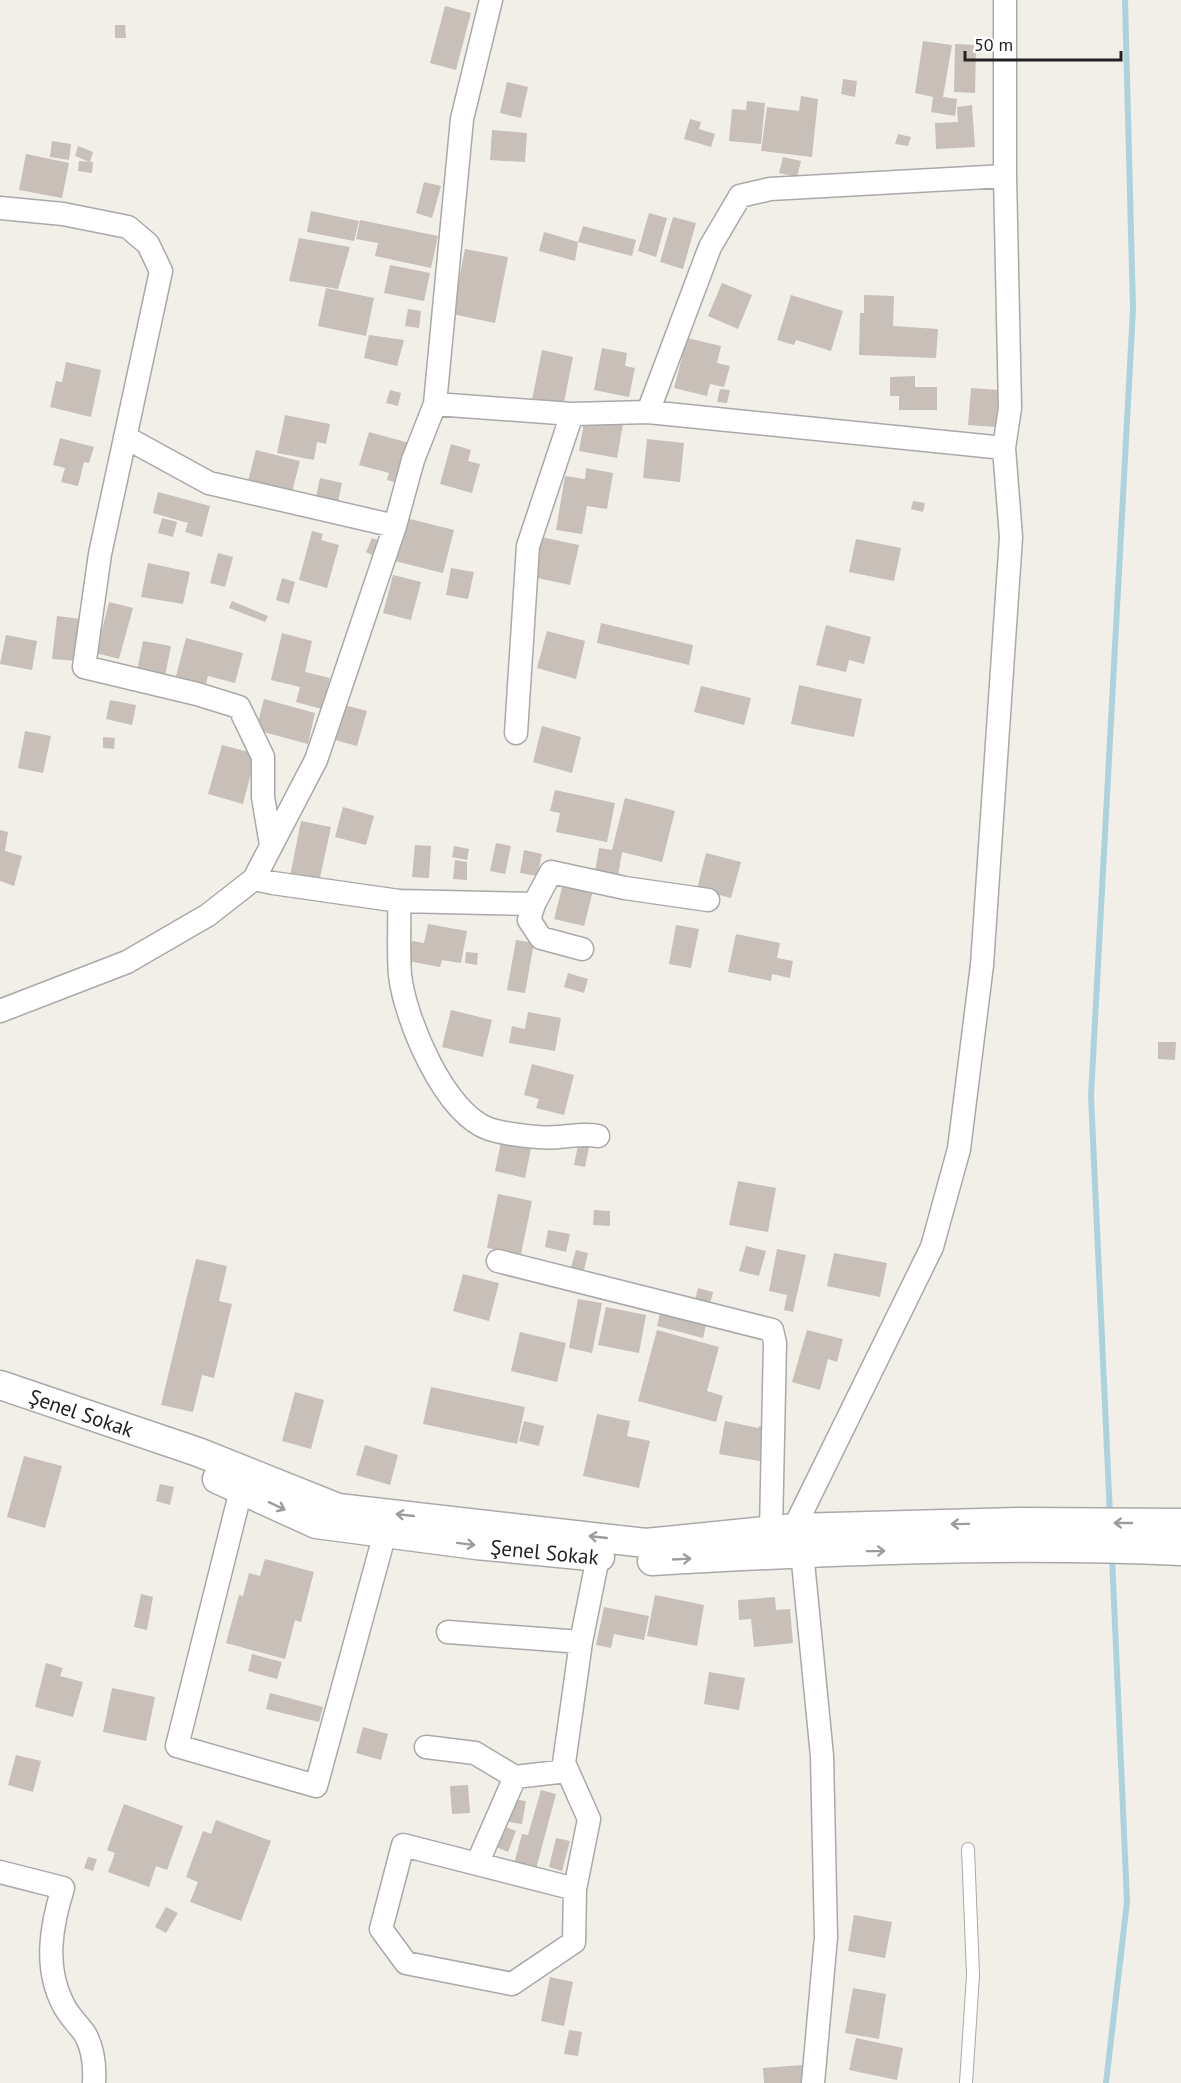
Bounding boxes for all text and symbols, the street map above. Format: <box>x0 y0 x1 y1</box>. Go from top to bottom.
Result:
scale bar <box>965 24 1121 62</box>
text: 50 m <box>974 33 1013 56</box>
street label: Şenel Sokak <box>26 1382 137 1443</box>
one-way arrow <box>267 1501 285 1513</box>
one-way arrow <box>395 1510 415 1521</box>
one-way arrow <box>1113 1517 1133 1529</box>
one-way arrow <box>951 1518 971 1530</box>
one-way arrow <box>589 1532 609 1543</box>
street label: Şenel Sokak <box>489 1533 600 1570</box>
one-way arrow <box>456 1539 476 1550</box>
one-way arrow <box>866 1545 886 1556</box>
one-way arrow <box>671 1553 691 1564</box>

